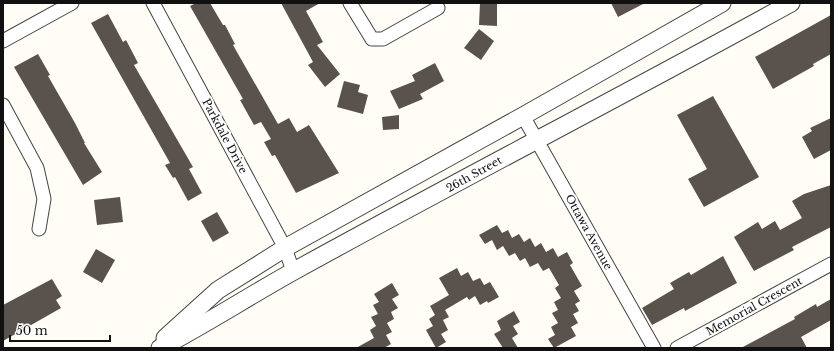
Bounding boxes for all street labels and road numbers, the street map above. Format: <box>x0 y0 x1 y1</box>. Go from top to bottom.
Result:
street label: Parkdale Drive <box>199 96 251 176</box>
street label: 26th Street <box>444 152 505 195</box>
street label: Ottawa Avenue <box>562 192 616 272</box>
street label: Memorial Crescent <box>703 273 805 338</box>

